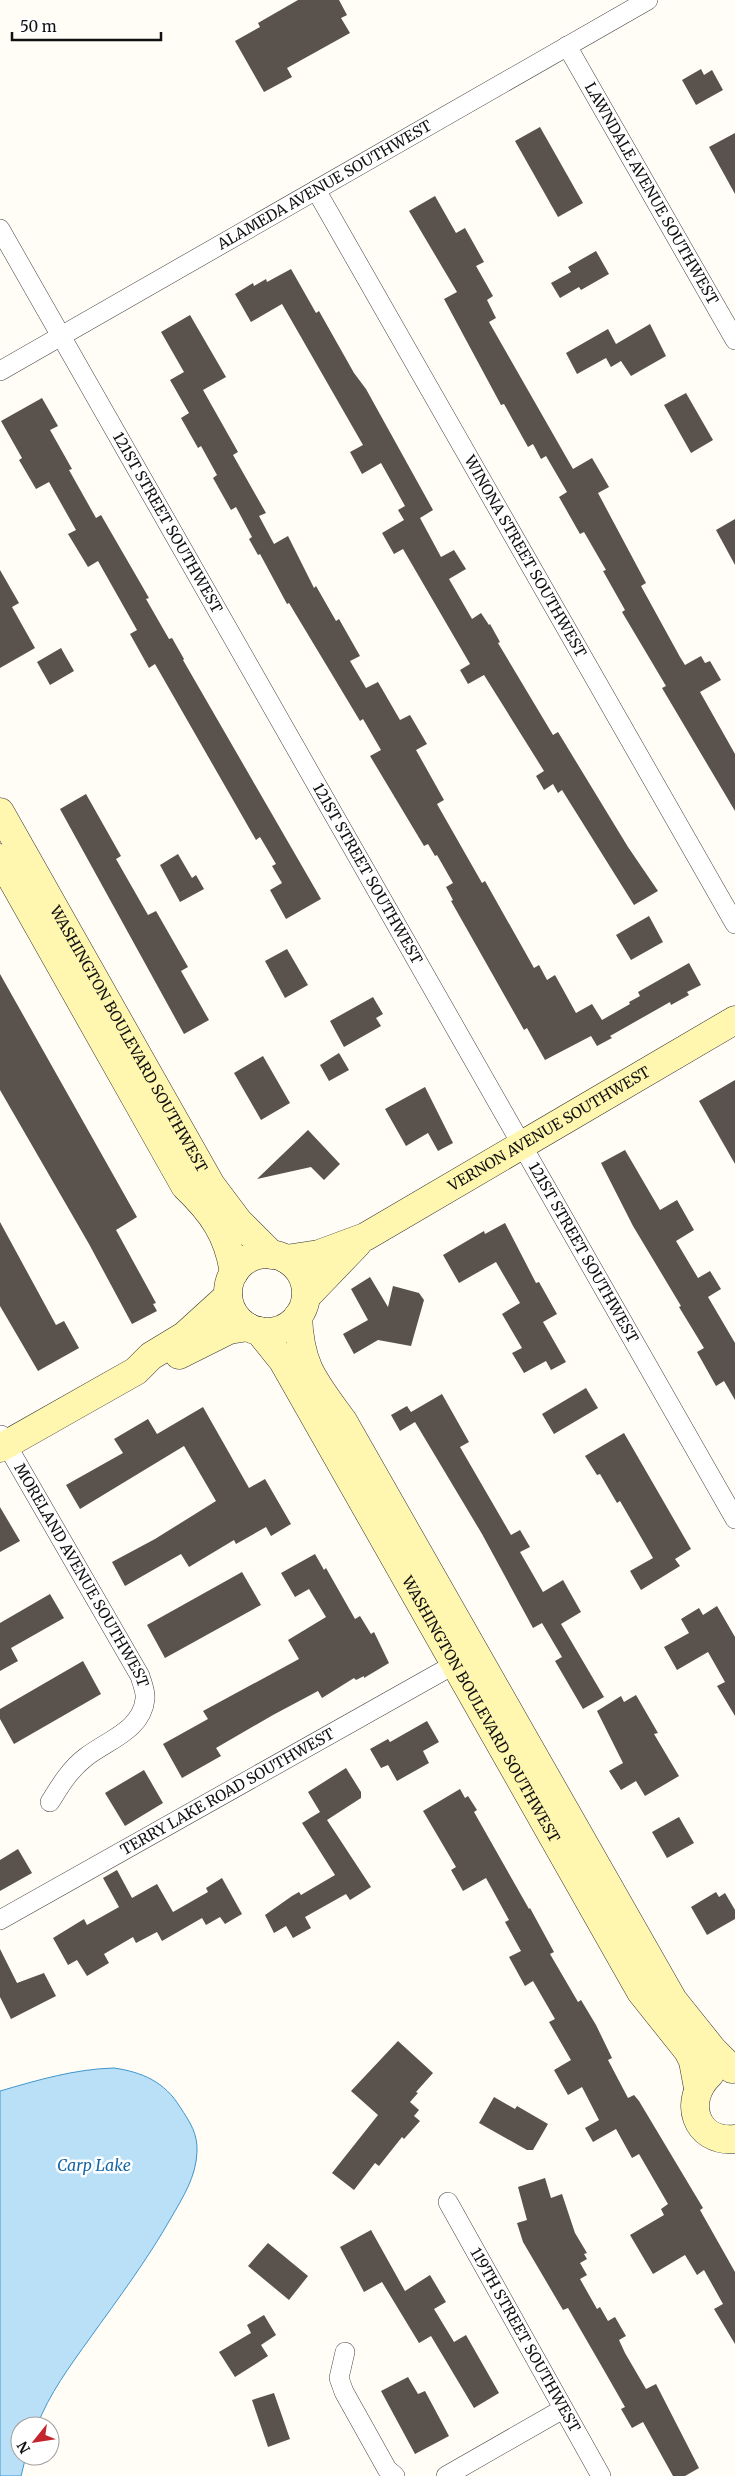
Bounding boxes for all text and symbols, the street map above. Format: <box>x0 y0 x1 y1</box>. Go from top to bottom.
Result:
scale bar <box>12 10 161 42</box>
text: 50 m <box>20 17 57 36</box>
street label: LAWNDALE AVENUE SOUTHWEST <box>581 79 723 308</box>
street label: ALAMEDA AVENUE SOUTHWEST <box>213 116 435 254</box>
street label: 121ST STREET SOUTHWEST <box>109 429 227 617</box>
street label: WINONA STREET SOUTHWEST <box>460 451 591 661</box>
street label: 121ST STREET SOUTHWEST <box>309 780 427 968</box>
street label: WASHINGTON BOULEVARD SOUTHWEST <box>46 902 212 1176</box>
street label: VERNON AVENUE SOUTHWEST <box>444 1062 654 1196</box>
street label: 121ST STREET SOUTHWEST <box>525 1159 643 1347</box>
street label: MORELAND AVENUE SOUTHWEST <box>10 1460 153 1690</box>
street label: WASHINGTON BOULEVARD SOUTHWEST <box>398 1572 564 1846</box>
street label: TERRY LAKE ROAD SOUTHWEST <box>117 1724 338 1859</box>
water label: Carp Lake <box>57 2155 131 2175</box>
street label: 119TH STREET SOUTHWEST <box>466 2244 585 2436</box>
north arrow <box>10 2416 60 2466</box>
text: N <box>13 2438 34 2457</box>

